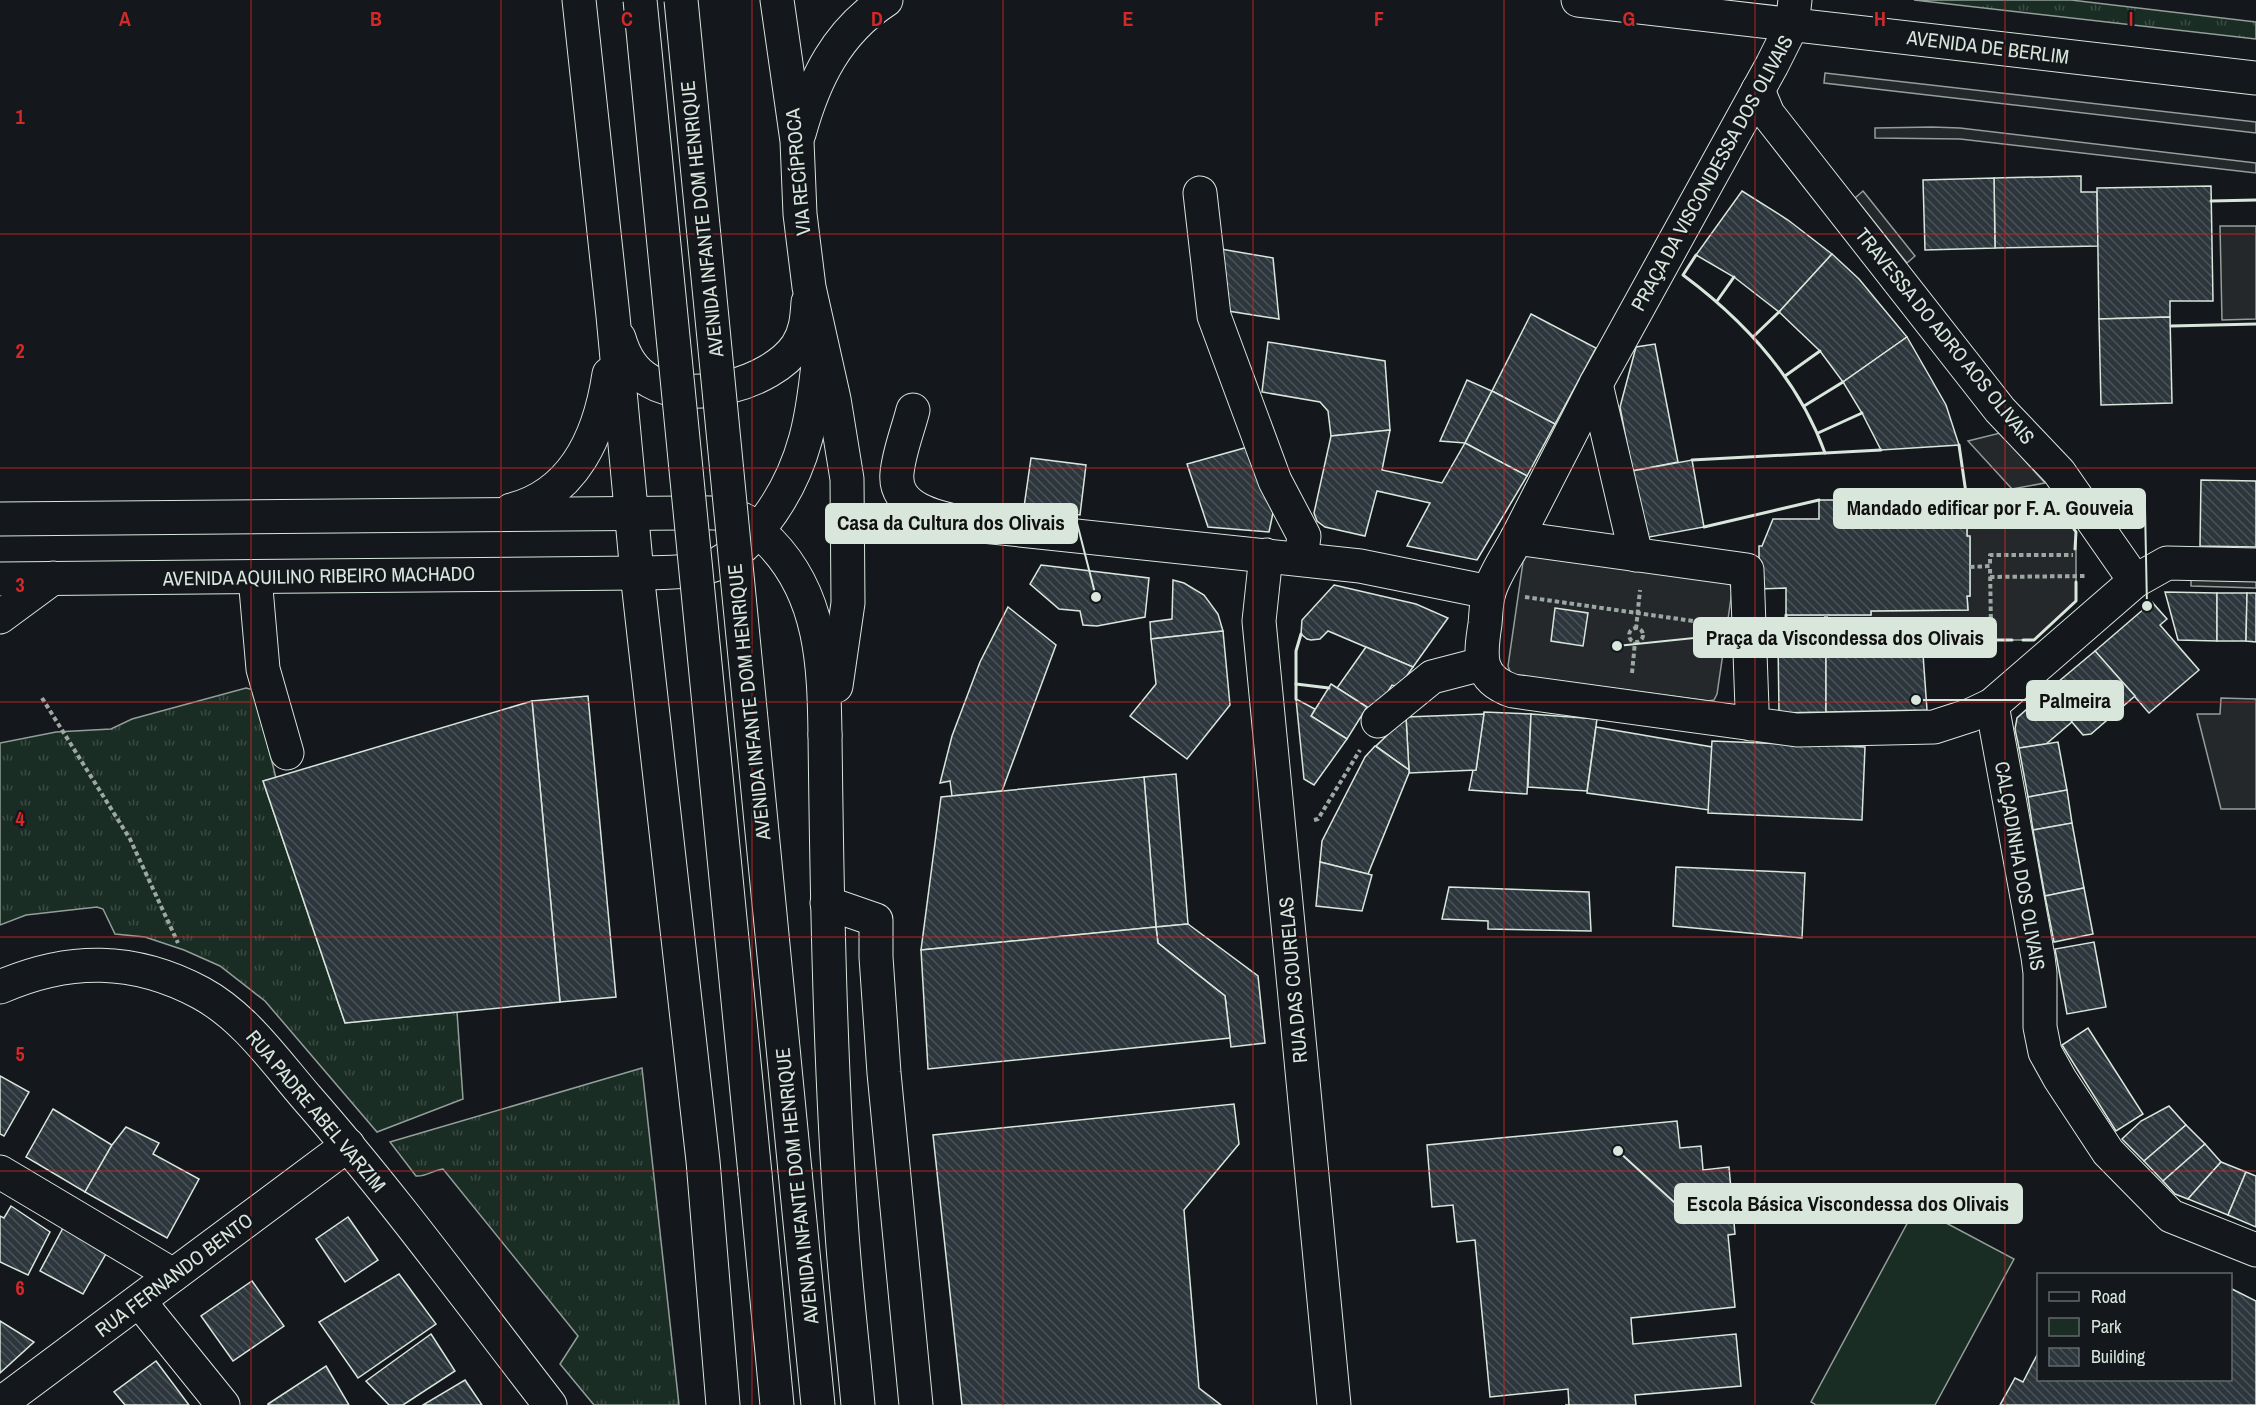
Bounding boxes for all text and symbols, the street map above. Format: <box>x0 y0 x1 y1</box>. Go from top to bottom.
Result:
text: A <box>119 5 131 32</box>
text: B <box>370 5 382 32</box>
text: C <box>621 5 633 32</box>
text: D <box>871 5 883 32</box>
text: E <box>1123 5 1134 32</box>
text: F <box>1374 5 1384 32</box>
text: G <box>1623 5 1635 32</box>
text: H <box>1874 5 1886 32</box>
text: I <box>2129 5 2133 32</box>
street label: AVENIDA DE BERLIM <box>1905 23 2071 70</box>
street label: PRAÇA DA VISCONDESSA DOS OLIVAIS <box>1624 30 1799 316</box>
street label: AVENIDA INFANTE DOM HENRIQUE <box>674 80 730 360</box>
text: 1 <box>15 103 25 130</box>
street label: VIA RECÍPROCA <box>778 107 817 237</box>
street label: TRAVESSA DO ADRO AOS OLIVAIS <box>1850 222 2041 450</box>
text: 2 <box>15 337 25 364</box>
callout: Mandado edificar por F. A. Gouveia <box>1834 489 2145 528</box>
text: Mandado edificar por F. A. Gouveia <box>1847 493 2134 522</box>
callout: Casa da Cultura dos Olivais <box>826 504 1077 543</box>
text: Casa da Cultura dos Olivais <box>837 508 1065 537</box>
street label: AVENIDA AQUILINO RIBEIRO MACHADO <box>162 559 475 592</box>
street label: AVENIDA INFANTE DOM HENRIQUE <box>721 563 777 843</box>
text: 3 <box>15 571 25 598</box>
callout: Praça da Viscondessa dos Olivais <box>1694 618 1996 657</box>
text: Praça da Viscondessa dos Olivais <box>1706 623 1984 652</box>
callout: Palmeira <box>2027 681 2123 720</box>
text: Palmeira <box>2039 686 2111 715</box>
street label: CALÇADINHA DOS OLIVAIS <box>1989 759 2052 973</box>
text: 4 <box>15 805 25 832</box>
street label: RUA DAS COURELAS <box>1272 896 1313 1064</box>
street label: RUA PADRE ABEL VARZIM <box>241 1024 392 1197</box>
text: 5 <box>15 1040 25 1067</box>
street label: AVENIDA INFANTE DOM HENRIQUE <box>769 1047 825 1327</box>
callout: Escola Básica Viscondessa dos Olivais <box>1675 1184 2022 1223</box>
text: Escola Básica Viscondessa dos Olivais <box>1687 1189 2009 1218</box>
street label: RUA FERNANDO BENTO <box>89 1206 258 1343</box>
legend <box>2037 1273 2232 1381</box>
text: 6 <box>15 1274 25 1301</box>
text: Road <box>2091 1284 2126 1309</box>
text: Park <box>2091 1314 2122 1339</box>
text: Building <box>2091 1344 2146 1369</box>

